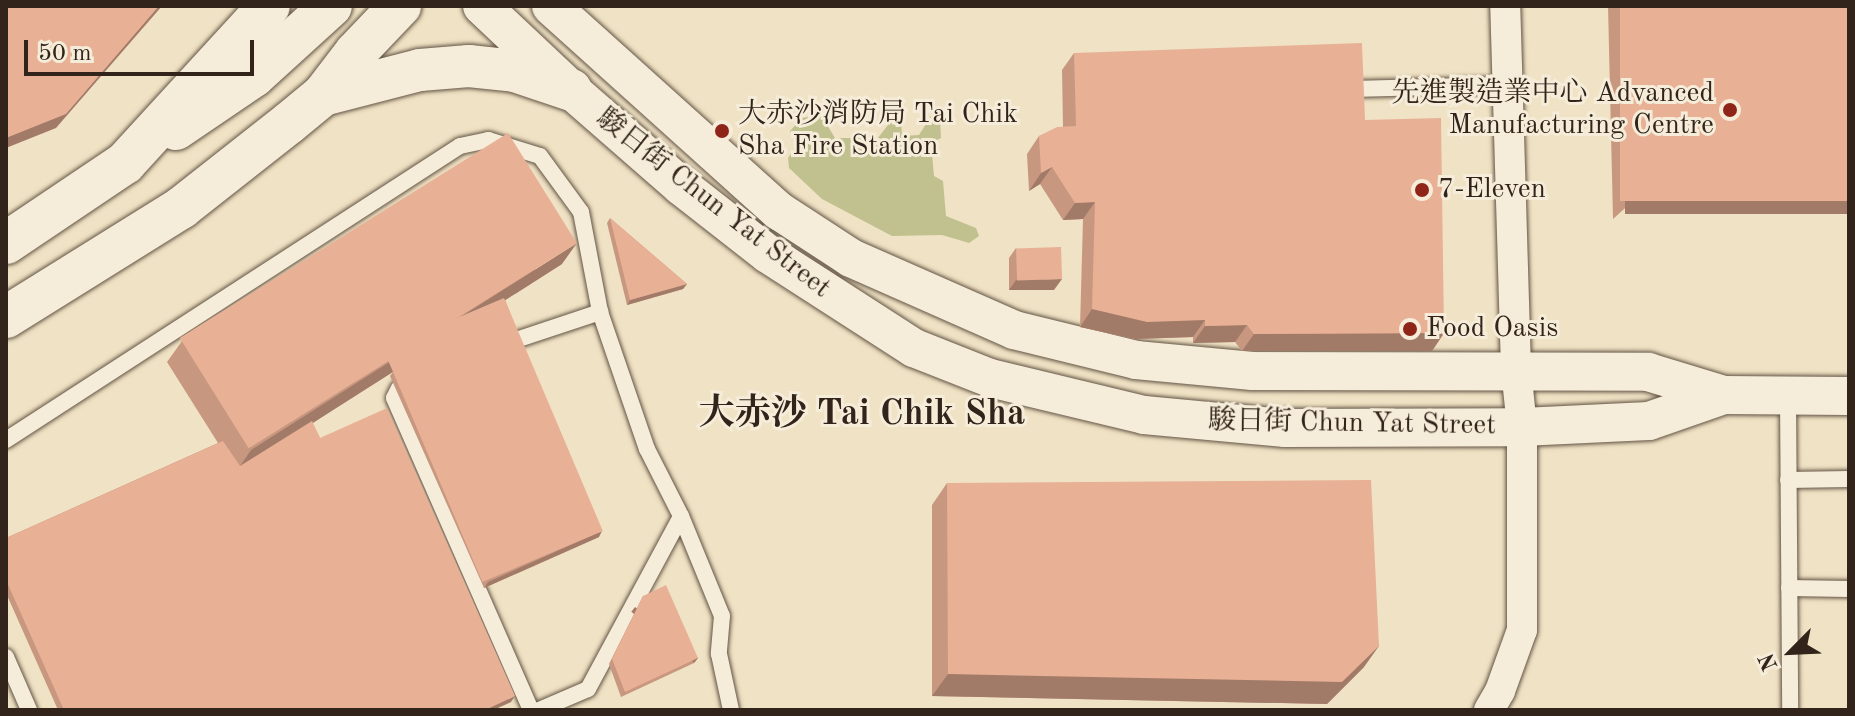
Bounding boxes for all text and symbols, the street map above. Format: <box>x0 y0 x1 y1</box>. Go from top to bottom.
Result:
scale bar <box>28 24 258 74</box>
text: 50 m <box>38 42 92 66</box>
place label: 先進製造業中心 Advanced Manufacturing Centre <box>1392 77 1714 143</box>
place label: 大赤沙消防局 Tai Chik Sha Fire Station <box>738 98 1018 164</box>
marker: 先進製造業中心 Advanced Manufacturing Centre <box>1721 101 1739 119</box>
street label: 駿日街 Chun Yat Street <box>589 102 837 306</box>
marker: 大赤沙消防局 Tai Chik Sha Fire Station <box>713 122 731 140</box>
place label: 7-Eleven <box>1438 173 1546 207</box>
marker: 7-Eleven <box>1413 181 1431 199</box>
place label: Food Oasis <box>1426 312 1558 346</box>
marker: Food Oasis <box>1401 320 1419 338</box>
district label: 大赤沙 Tai Chik Sha <box>699 394 1025 438</box>
street label: 駿日街 Chun Yat Street <box>1208 405 1496 443</box>
north arrow <box>1751 612 1831 692</box>
text: N <box>1756 650 1783 674</box>

